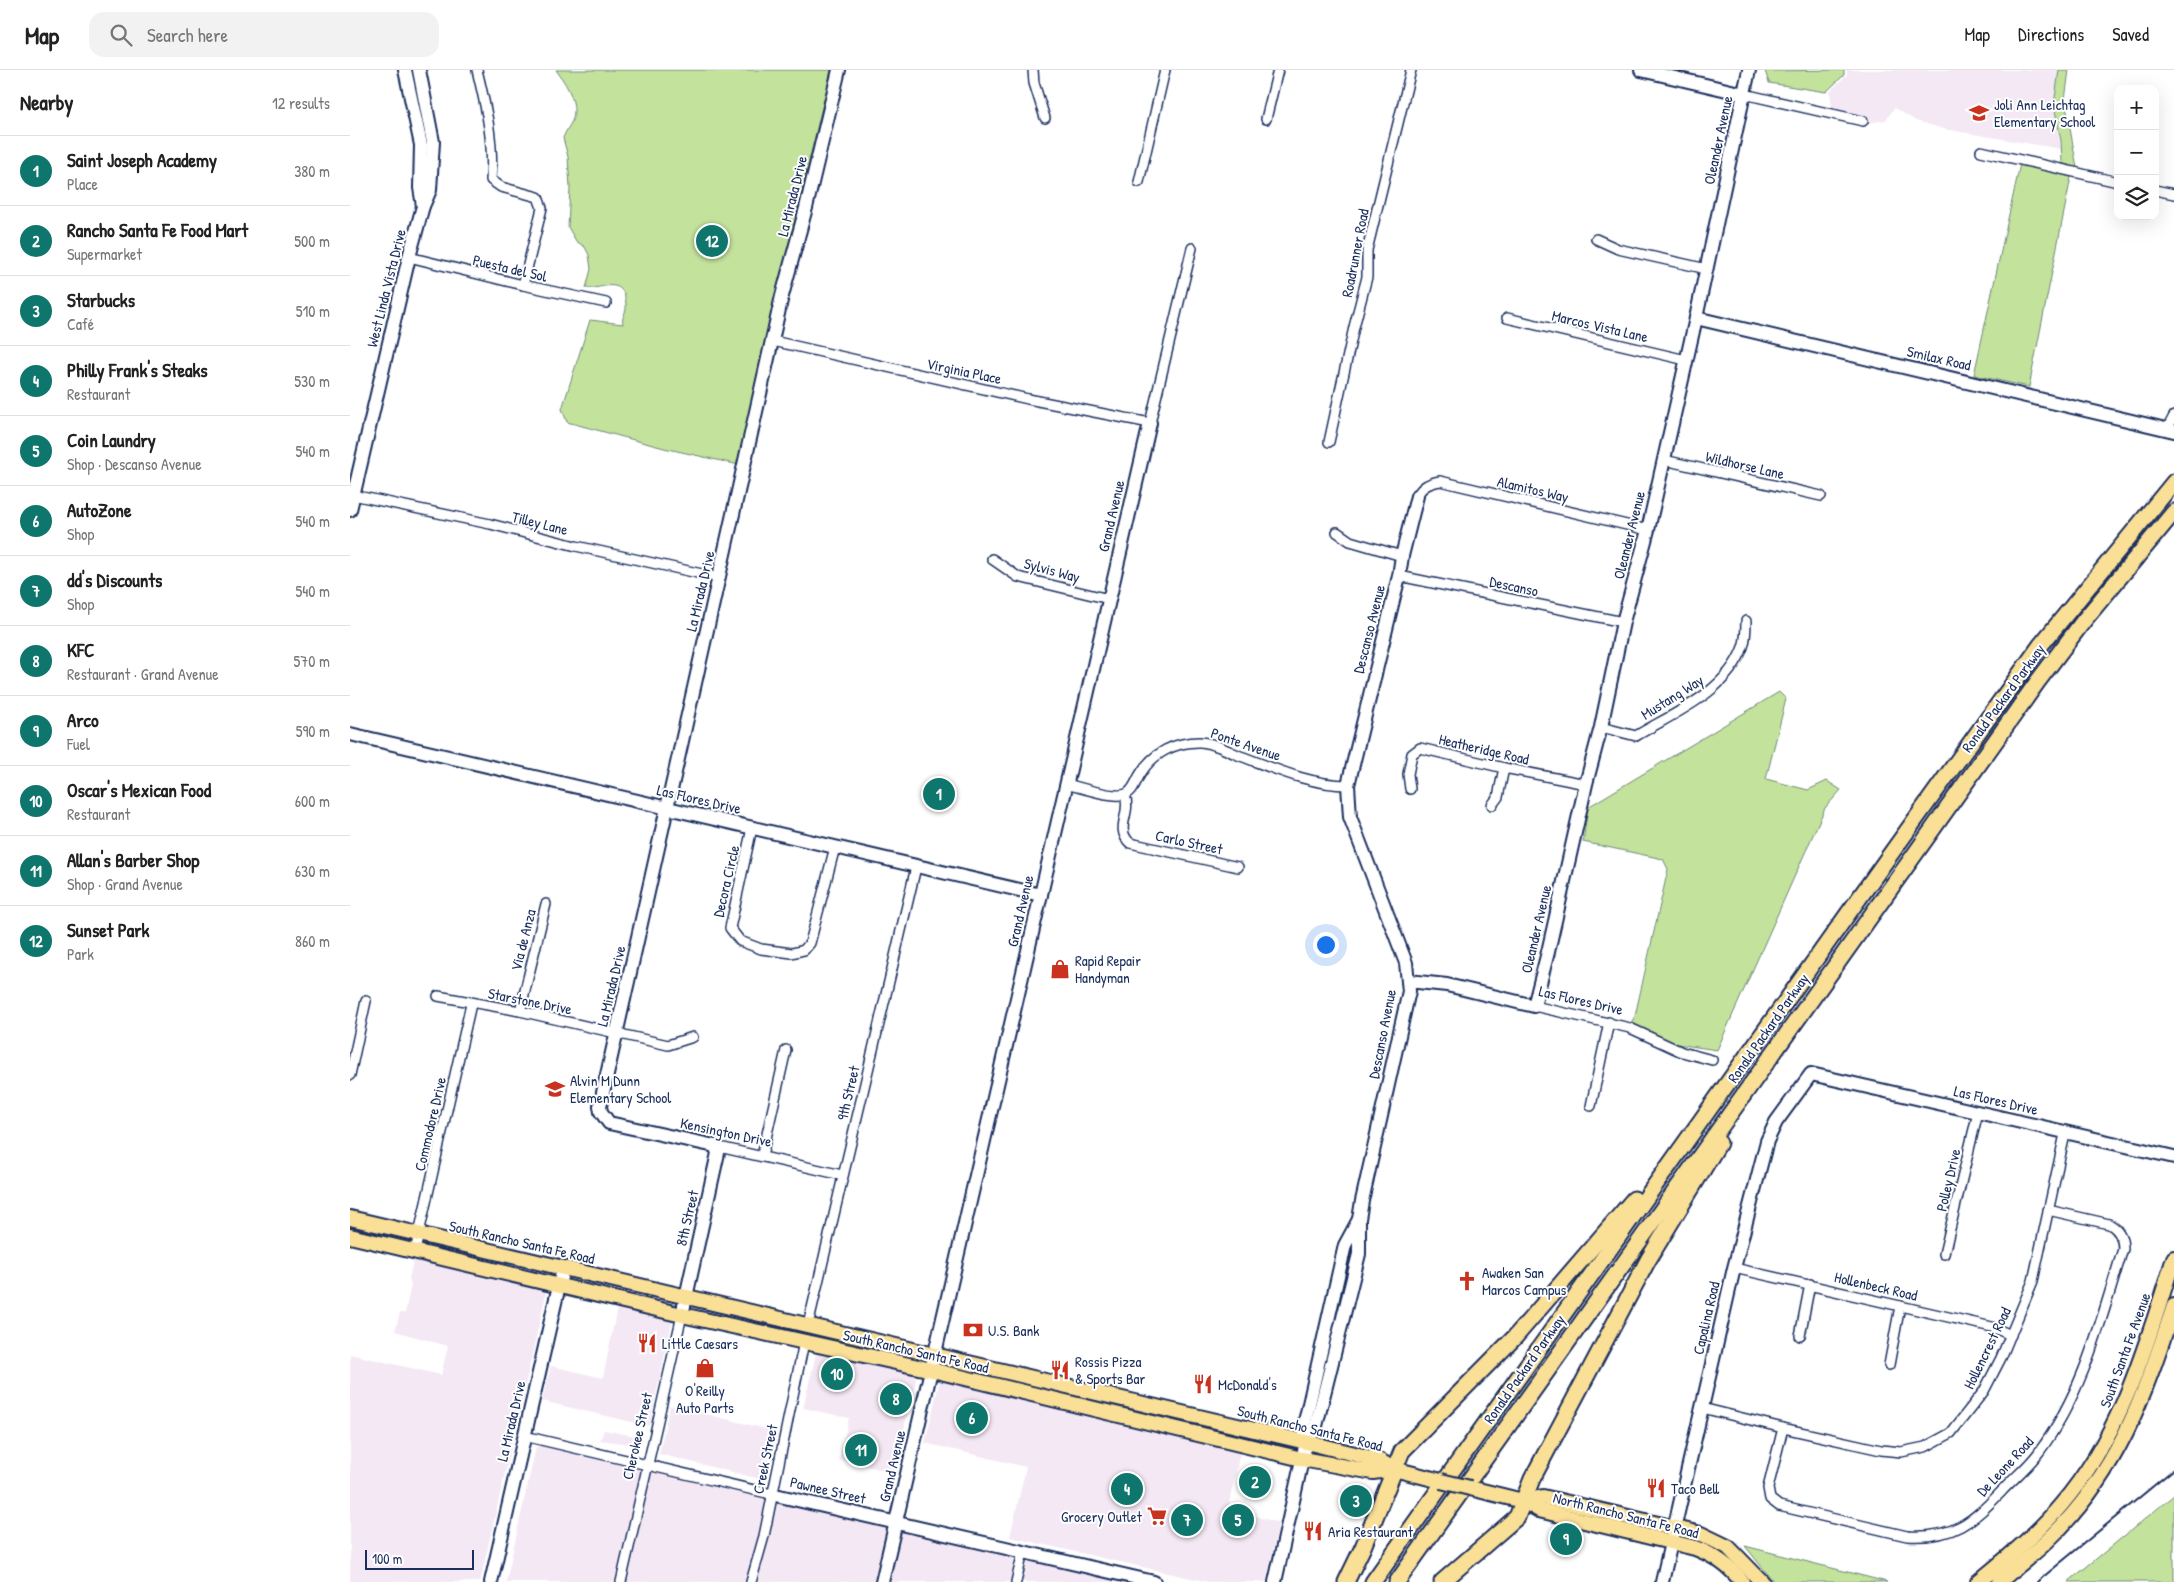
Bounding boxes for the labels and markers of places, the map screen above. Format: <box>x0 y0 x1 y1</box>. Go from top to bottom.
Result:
place label: Joli Ann Leichtag Elementary School <box>1994 94 2095 132</box>
school or university icon: Joli Ann Leichtag Elementary School <box>1968 102 1990 124</box>
pin: 12 <box>696 222 728 260</box>
pin: 1 <box>923 775 955 813</box>
place label: Rapid Repair Handyman <box>1075 950 1141 988</box>
shop icon: Rapid Repair Handyman <box>1049 958 1071 980</box>
place label: Alvin M Dunn Elementary School <box>570 1070 671 1108</box>
school or university icon: Alvin M Dunn Elementary School <box>544 1078 566 1100</box>
place label: Awaken San Marcos Campus <box>1482 1262 1566 1300</box>
church icon: Awaken San Marcos Campus <box>1456 1270 1478 1292</box>
bank icon: U.S. Bank <box>962 1319 984 1341</box>
place label: U.S. Bank <box>988 1320 1040 1341</box>
restaurant icon: Little Caesars <box>636 1332 658 1354</box>
place label: Little Caesars <box>662 1333 738 1354</box>
place label: Rossis Pizza & Sports Bar <box>1075 1351 1145 1389</box>
pin: 10 <box>821 1355 853 1393</box>
shop icon: O'Reilly Auto Parts <box>694 1357 716 1379</box>
restaurant icon: Rossis Pizza & Sports Bar <box>1049 1359 1071 1381</box>
restaurant icon: McDonald's <box>1192 1373 1214 1395</box>
place label: McDonald's <box>1218 1374 1277 1395</box>
place label: O'Reilly Auto Parts <box>676 1380 734 1418</box>
pin: 8 <box>880 1380 912 1418</box>
pin: 6 <box>956 1399 988 1437</box>
pin: 11 <box>845 1431 877 1469</box>
pin: 2 <box>1239 1463 1271 1501</box>
pin: 4 <box>1111 1470 1143 1508</box>
restaurant icon: Taco Bell <box>1645 1477 1667 1499</box>
place label: Taco Bell <box>1671 1478 1720 1499</box>
pin: 3 <box>1340 1482 1372 1520</box>
pin: 7 <box>1171 1501 1203 1539</box>
pin: 5 <box>1222 1501 1254 1539</box>
supermarket icon: Grocery Outlet <box>1146 1505 1168 1527</box>
place label: Grocery Outlet <box>1061 1506 1143 1527</box>
restaurant icon: Aria Restaurant <box>1302 1520 1324 1542</box>
pin: 9 <box>1550 1520 1582 1558</box>
place label: Aria Restaurant <box>1328 1521 1414 1542</box>

